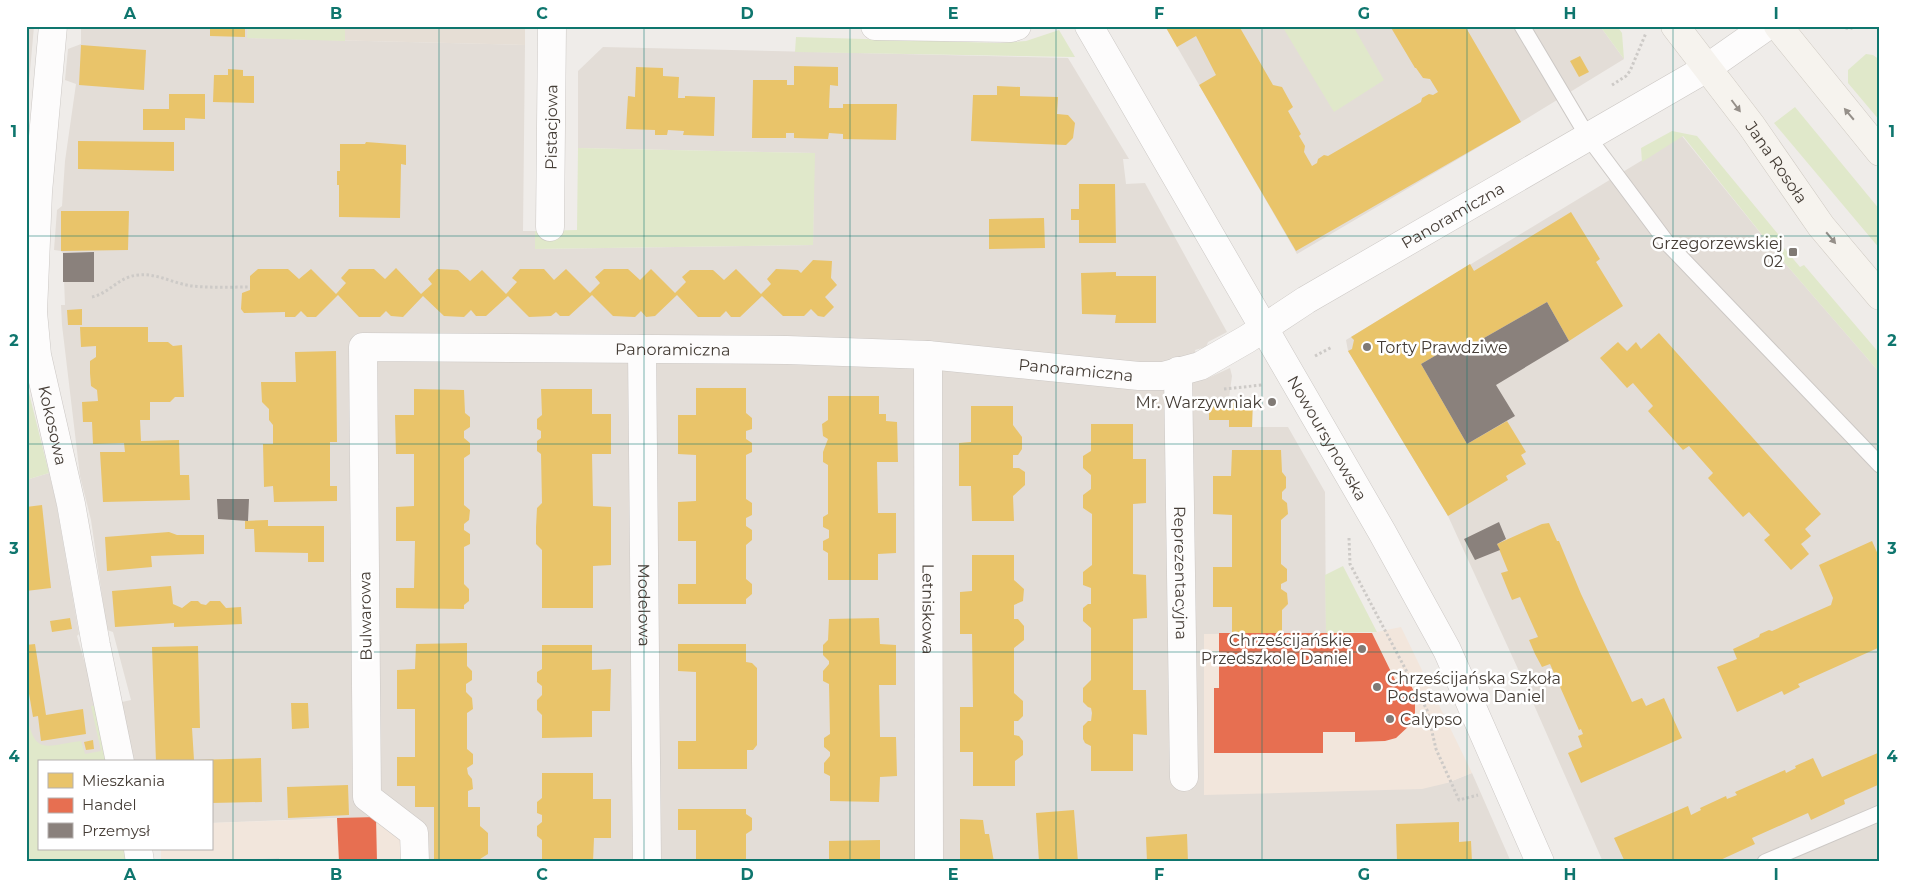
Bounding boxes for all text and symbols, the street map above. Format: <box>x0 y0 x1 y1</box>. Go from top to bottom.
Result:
text: A <box>123 4 137 23</box>
text: B <box>330 4 342 23</box>
text: C <box>536 4 548 23</box>
text: D <box>740 4 754 23</box>
text: E <box>948 4 958 23</box>
text: F <box>1154 4 1164 23</box>
text: G <box>1358 4 1370 23</box>
text: H <box>1564 4 1576 23</box>
text: I <box>1773 4 1779 23</box>
street label: Pistacjowa <box>542 84 561 170</box>
one-way arrow <box>1731 99 1742 112</box>
one-way arrow <box>1843 108 1854 121</box>
street label: Jana Rosoła <box>1741 117 1811 207</box>
text: 1 <box>11 122 17 141</box>
text: 1 <box>1889 122 1895 141</box>
street label: Panoramiczna <box>1398 178 1508 253</box>
one-way arrow <box>1826 231 1837 244</box>
place label: Grzegorzewskiej 02 <box>1652 234 1783 271</box>
marker: Grzegorzewskiej 02 <box>1787 246 1799 258</box>
text: 2 <box>9 331 19 350</box>
text: 2 <box>1887 331 1897 350</box>
place label: Torty Prawdziwe <box>1377 338 1508 357</box>
street label: Panoramiczna <box>615 340 731 360</box>
marker: Torty Prawdziwe <box>1361 341 1373 353</box>
street label: Panoramiczna <box>1017 355 1134 385</box>
street label: Nowoursynowska <box>1283 372 1371 504</box>
street label: Kokosowa <box>34 384 71 467</box>
place label: Mr. Warzywniak <box>1135 393 1262 412</box>
marker: Mr. Warzywniak <box>1266 396 1278 408</box>
street label: Reprezentacyjna <box>1170 506 1191 640</box>
text: 3 <box>8 539 19 558</box>
text: 3 <box>1886 539 1897 558</box>
street label: Modelowa <box>634 563 654 647</box>
street label: Letniskowa <box>918 564 938 654</box>
street label: Bulwarowa <box>355 571 376 661</box>
place label: Chrześcijańskie Przedszkole Daniel <box>1201 631 1352 668</box>
marker: Chrześcijańskie Przedszkole Daniel <box>1356 643 1368 655</box>
place label: Chrześcijańska Szkoła Podstawowa Daniel <box>1387 669 1561 706</box>
marker: Chrześcijańska Szkoła Podstawowa Daniel <box>1371 681 1383 693</box>
place label: Calypso <box>1400 710 1462 729</box>
marker: Calypso <box>1384 713 1396 725</box>
text: 4 <box>8 747 20 766</box>
text: 4 <box>1886 747 1898 766</box>
legend <box>38 760 212 850</box>
text: Mieszkania <box>82 771 165 790</box>
text: Handel <box>82 795 136 814</box>
text: Przemysł <box>82 821 151 840</box>
text: A <box>123 865 137 884</box>
text: B <box>330 865 342 884</box>
text: C <box>536 865 548 884</box>
text: D <box>740 865 754 884</box>
text: E <box>948 865 958 884</box>
text: F <box>1154 865 1164 884</box>
text: G <box>1358 865 1370 884</box>
text: H <box>1564 865 1576 884</box>
text: I <box>1773 865 1779 884</box>

